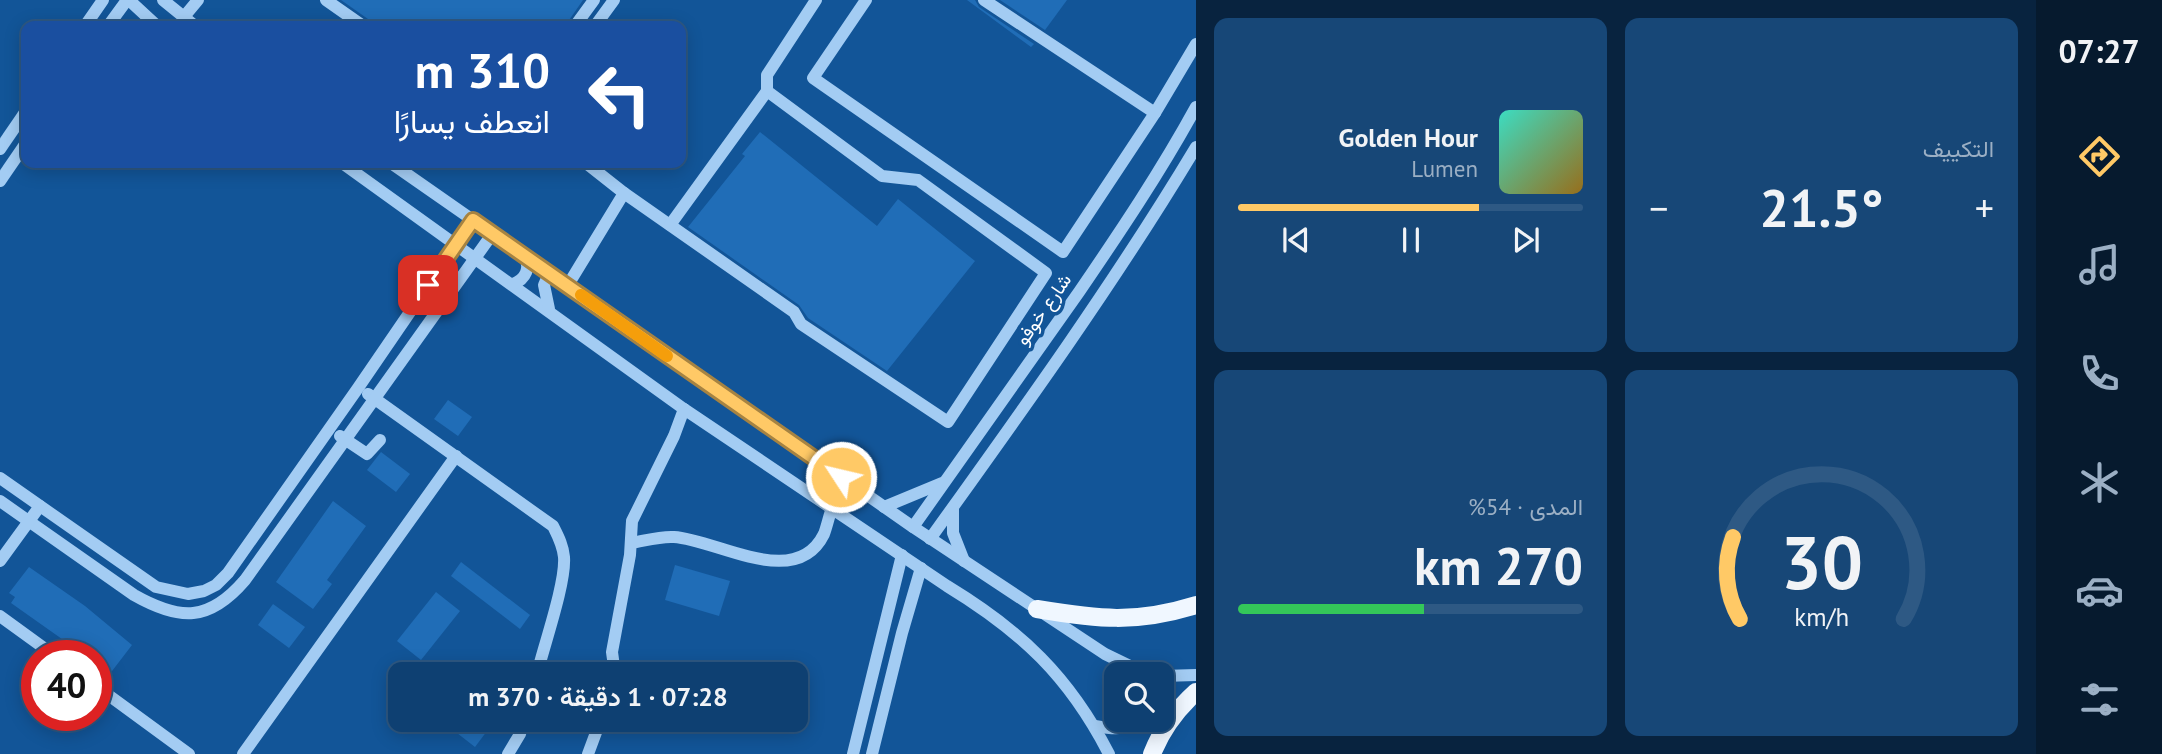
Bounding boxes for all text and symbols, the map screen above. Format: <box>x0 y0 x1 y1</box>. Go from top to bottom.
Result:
text: 07:27 <box>2058 30 2140 72</box>
text: 310 m <box>415 38 550 102</box>
icon: left <box>574 49 665 140</box>
text: انعطف يسارًا <box>394 100 550 142</box>
text: Golden Hour <box>1339 121 1478 154</box>
icon: directions <box>2075 132 2124 181</box>
text: التكييف <box>1923 134 1994 163</box>
text: Lumen <box>1411 154 1478 183</box>
text: 21.5° <box>1760 174 1883 241</box>
text: − <box>1649 183 1668 232</box>
text: + <box>1975 183 1994 232</box>
icon: previous <box>1277 221 1315 259</box>
icon: pause <box>1392 221 1430 259</box>
icon: next <box>1507 221 1545 259</box>
icon: music <box>2075 240 2124 289</box>
pin <box>398 255 458 315</box>
icon: arrive <box>409 266 447 304</box>
street label: شارع خوفو <box>1010 269 1077 350</box>
icon: phone <box>2075 349 2124 398</box>
position arrow <box>804 440 878 514</box>
icon: climate <box>2075 458 2124 507</box>
text: المدى · 54% <box>1468 492 1583 521</box>
text: 30 <box>1780 515 1863 609</box>
text: 270 km <box>1414 532 1583 599</box>
icon: car <box>2075 566 2124 615</box>
text: km/h <box>1794 601 1849 633</box>
speed limit sign: 40 <box>21 640 112 731</box>
map controls <box>1104 662 1174 732</box>
button: search <box>1104 662 1174 732</box>
icon: filters <box>2075 675 2124 724</box>
text: 07:28 · 1 دقيقة · 370 m <box>468 680 728 713</box>

